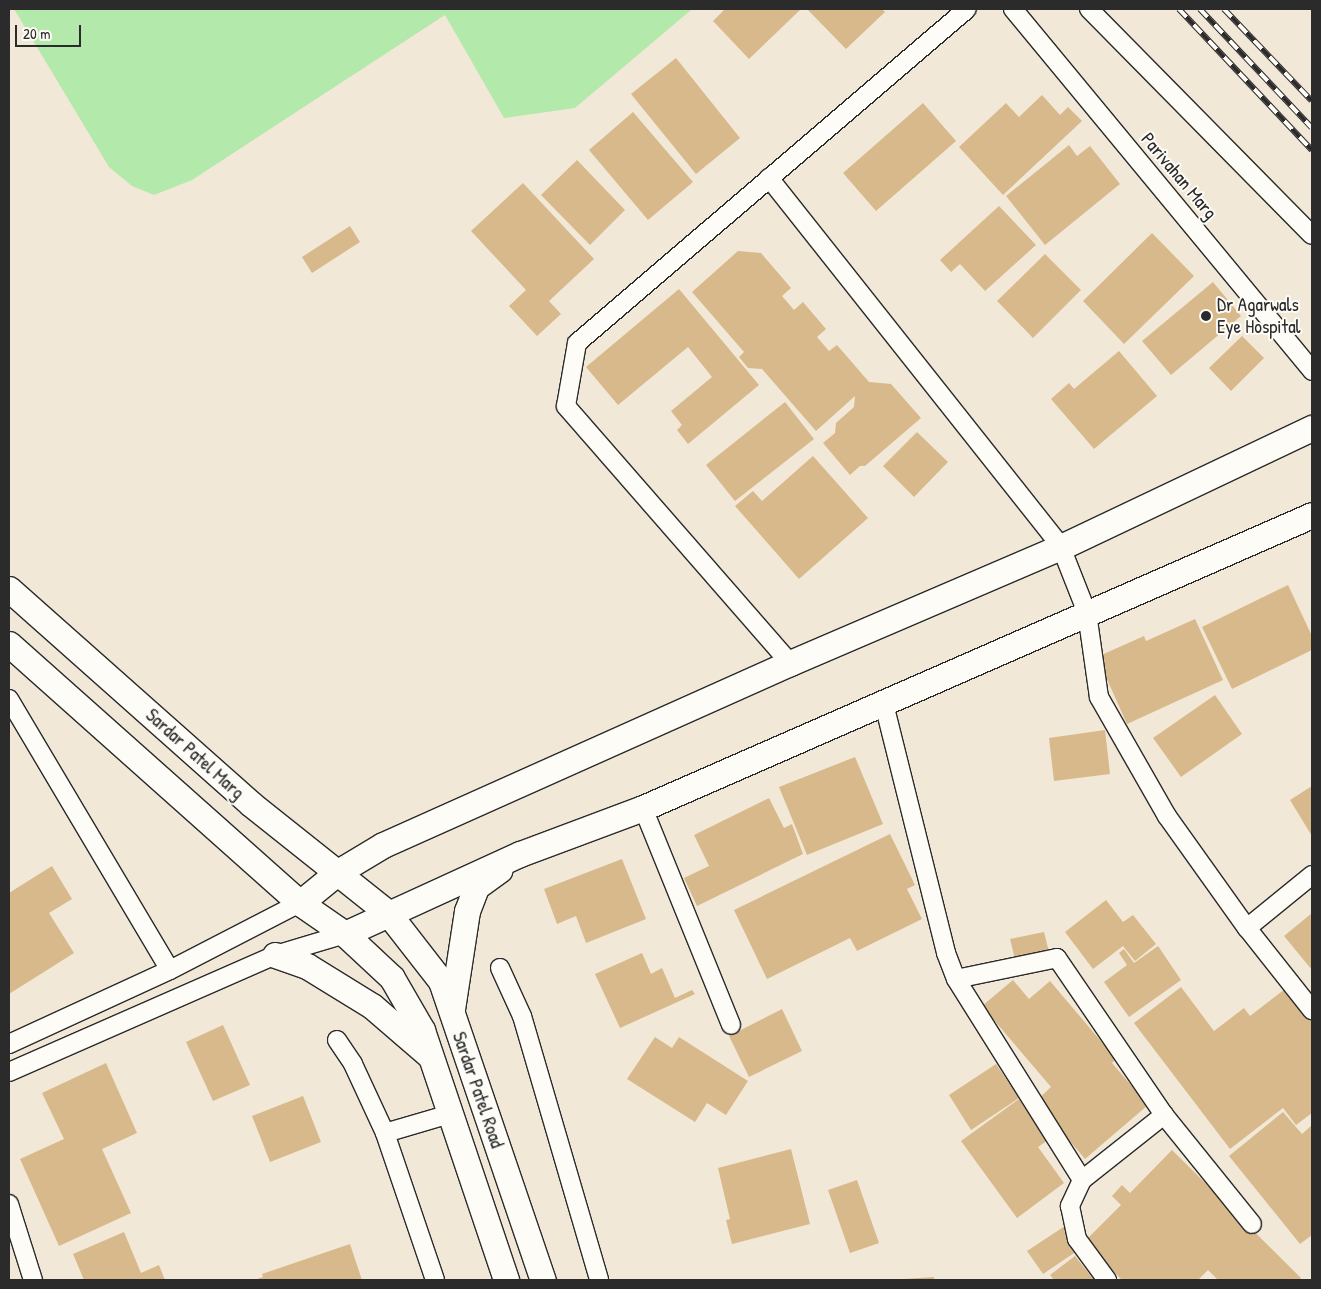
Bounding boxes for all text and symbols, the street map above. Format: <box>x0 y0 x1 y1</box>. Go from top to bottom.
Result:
scale bar <box>18 15 84 47</box>
text: 20 m <box>23 23 50 44</box>
street label: Parivahan Marg <box>1136 128 1222 224</box>
place label: Dr Agarwals Eye Hospital <box>1217 294 1301 338</box>
marker: Dr Agarwals Eye Hospital <box>1199 309 1213 323</box>
street label: Sardar Patel Marg <box>141 704 249 804</box>
street label: Sardar Patel Road <box>447 1029 509 1151</box>

